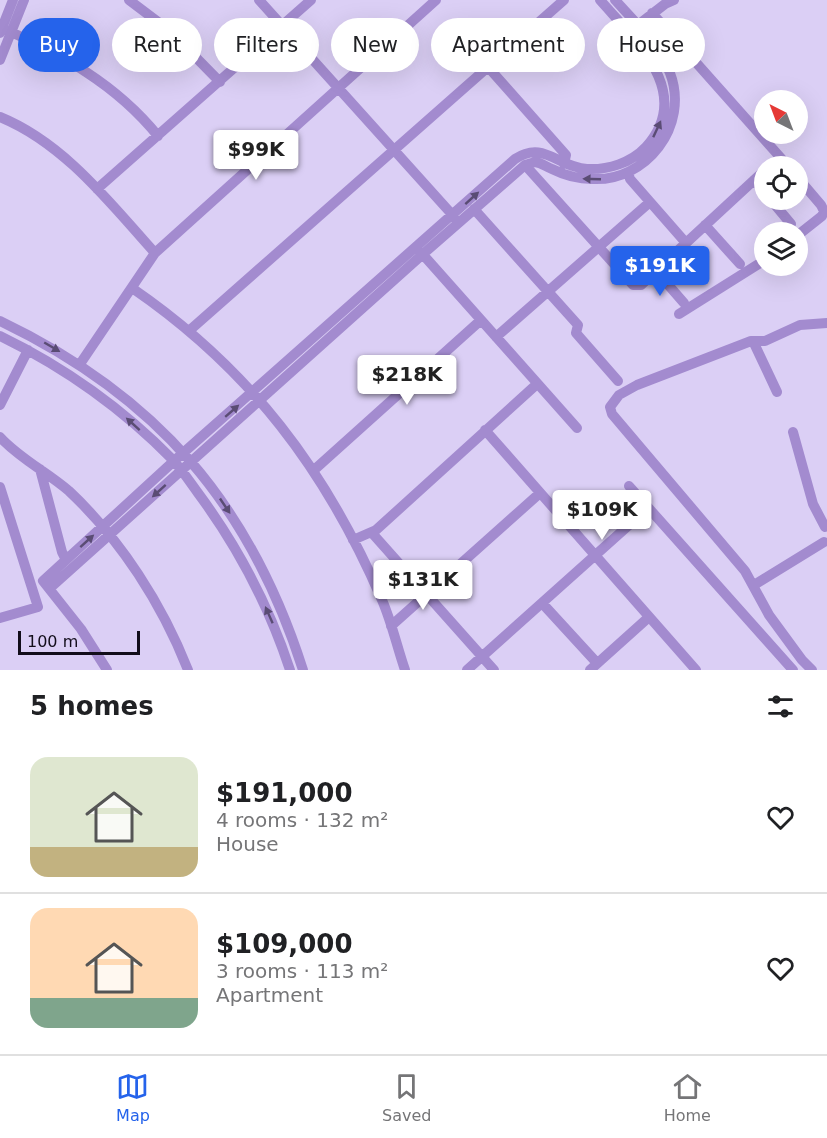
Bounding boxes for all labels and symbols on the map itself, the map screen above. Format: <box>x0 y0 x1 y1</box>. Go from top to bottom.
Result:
north arrow <box>754 90 808 144</box>
one-way arrow <box>653 121 662 138</box>
pin: $99K <box>220 130 292 181</box>
one-way arrow <box>582 174 601 183</box>
one-way arrow <box>464 192 479 205</box>
pin: $191K <box>618 246 702 297</box>
one-way arrow <box>44 342 61 352</box>
pin: $218K <box>365 355 449 406</box>
one-way arrow <box>224 405 239 418</box>
one-way arrow <box>126 418 141 431</box>
one-way arrow <box>152 484 167 497</box>
pin: $109K <box>560 490 644 541</box>
one-way arrow <box>219 498 231 514</box>
one-way arrow <box>79 534 94 548</box>
pin: $131K <box>381 560 465 611</box>
one-way arrow <box>264 606 274 624</box>
scale bar <box>18 628 140 656</box>

